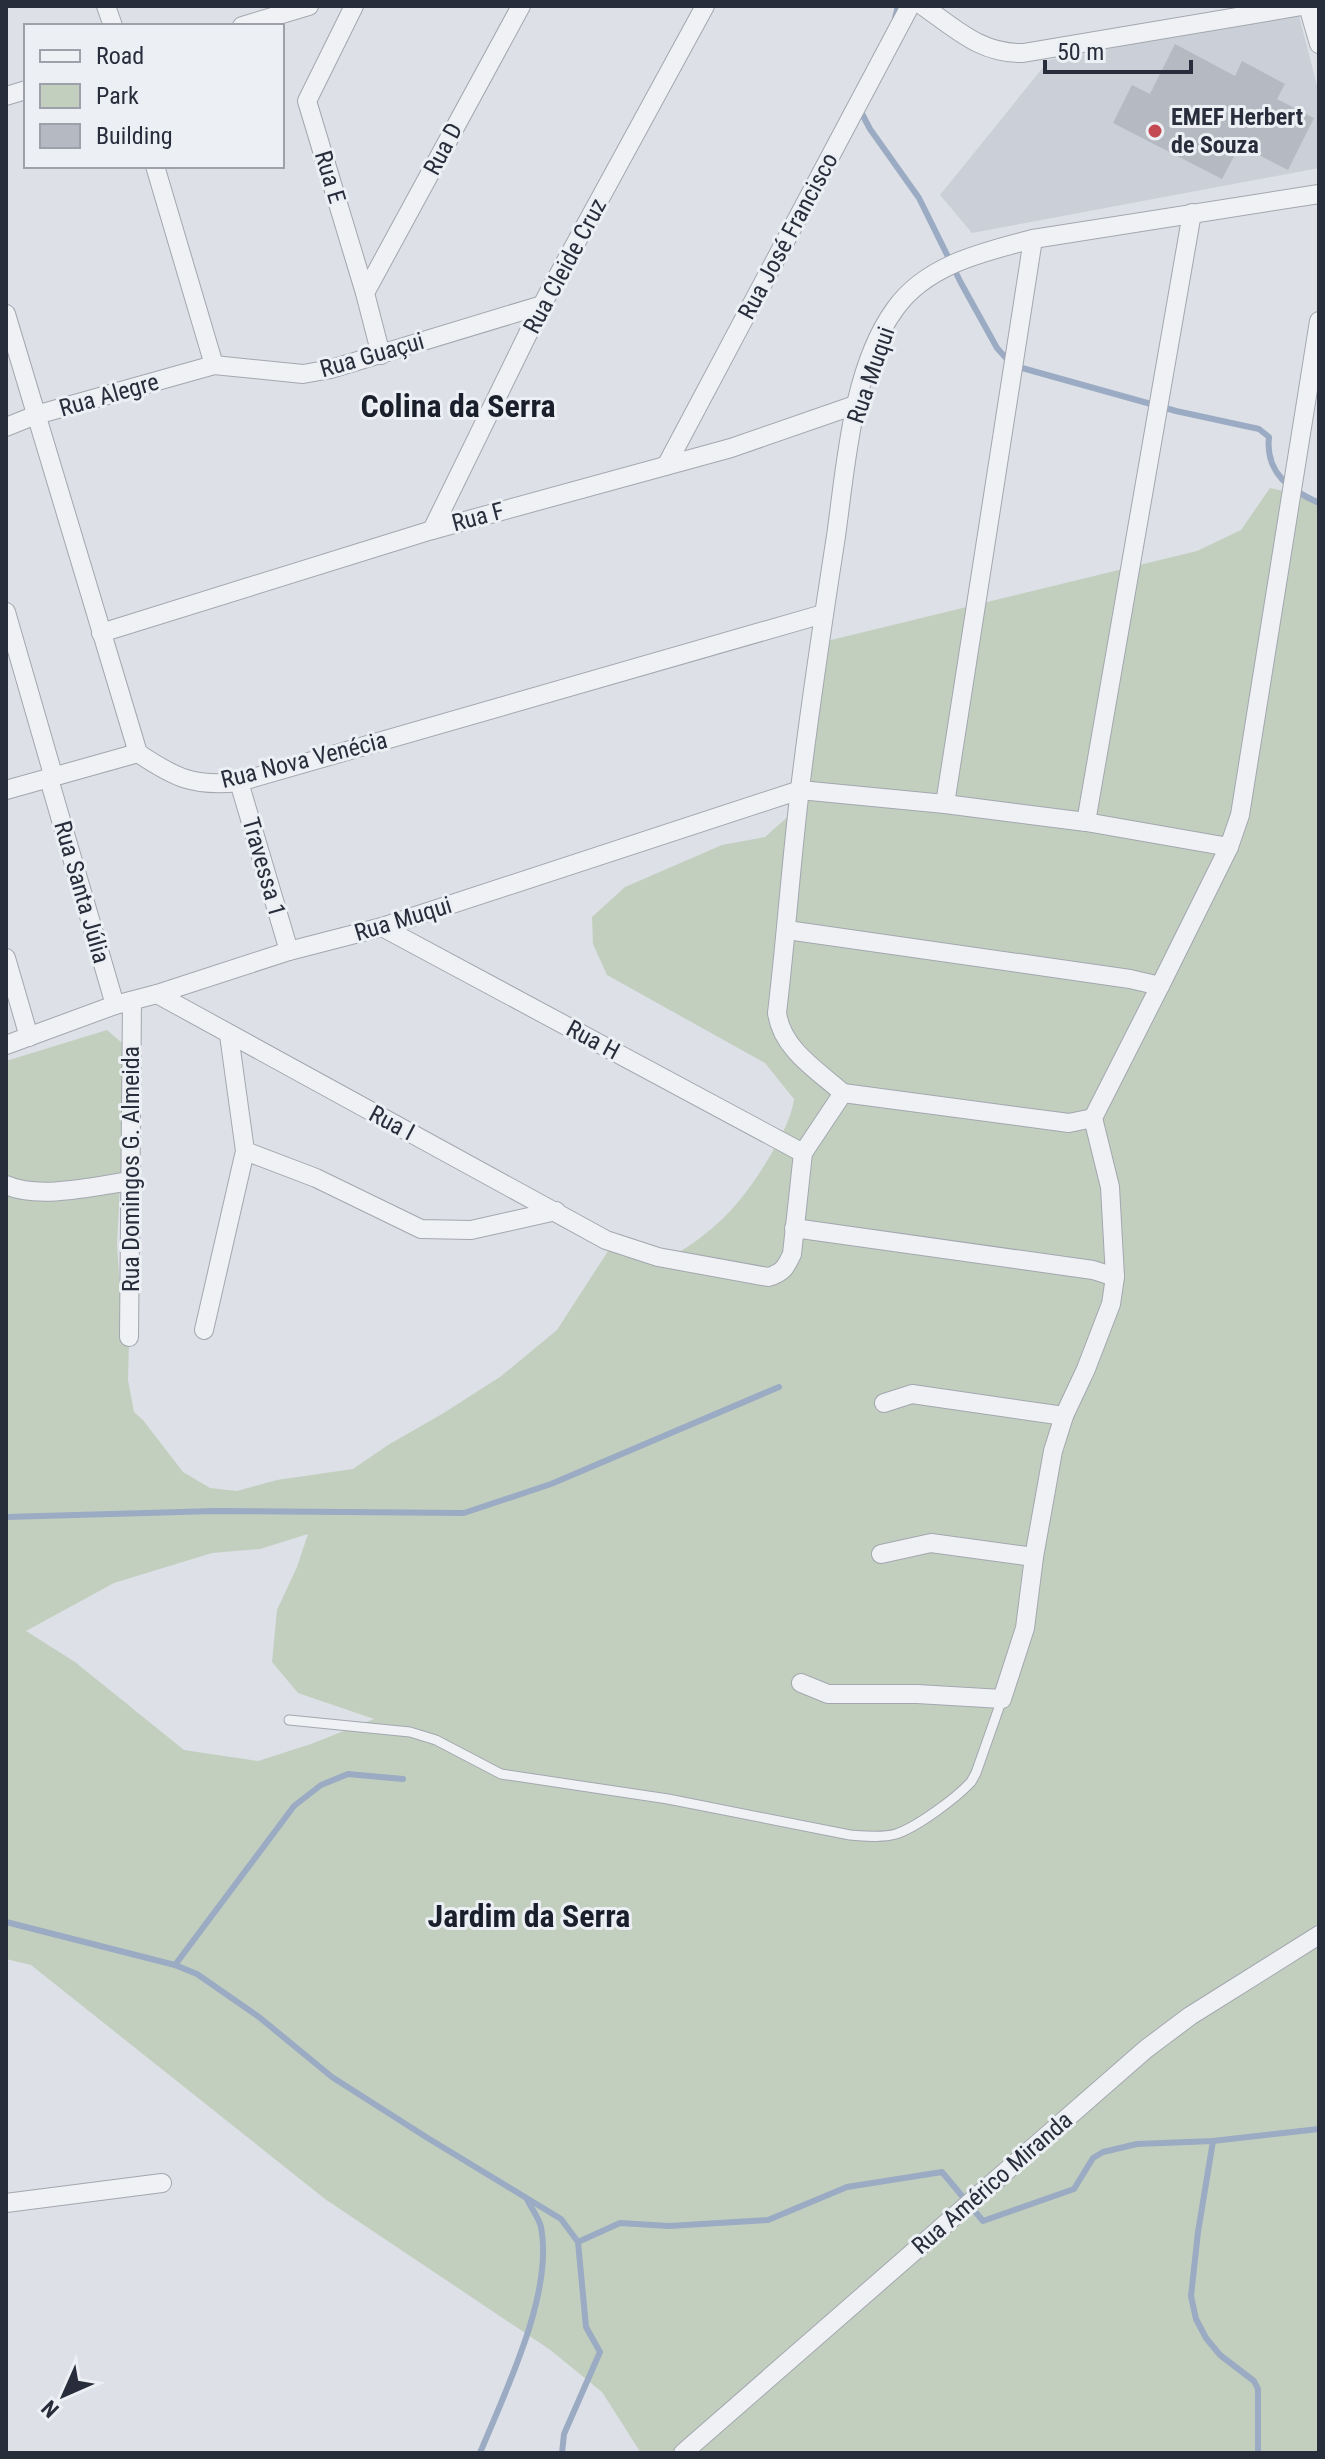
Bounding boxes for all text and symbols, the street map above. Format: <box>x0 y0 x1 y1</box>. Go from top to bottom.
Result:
legend <box>24 24 284 168</box>
scale bar <box>1045 24 1191 74</box>
text: 50 m <box>1057 38 1104 66</box>
text: Road <box>96 42 144 70</box>
text: Park <box>96 82 139 110</box>
place label: EMEF Herbert de Souza <box>1171 103 1303 159</box>
street label: Rua D <box>418 118 468 180</box>
text: Building <box>96 122 173 150</box>
marker: EMEF Herbert de Souza <box>1146 122 1164 140</box>
street label: Rua E <box>309 147 351 207</box>
street label: Rua José Francisco <box>732 148 844 324</box>
street label: Rua Cleide Cruz <box>518 194 612 338</box>
street label: Rua Muqui <box>841 323 901 427</box>
street label: Rua Guaçui <box>317 327 427 383</box>
street label: Rua Alegre <box>56 367 162 423</box>
district label: Colina da Serra <box>360 387 556 425</box>
street label: Rua F <box>449 497 507 537</box>
street label: Rua Nova Venécia <box>218 726 390 794</box>
street label: Travessa 1 <box>236 814 292 920</box>
street label: Rua Santa Júlia <box>48 818 116 966</box>
street label: Rua Muqui <box>351 891 455 947</box>
street label: Rua H <box>562 1014 624 1066</box>
street label: Rua Domingos G. Almeida <box>117 1046 145 1292</box>
street label: Rua I <box>365 1100 419 1146</box>
district label: Jardim da Serra <box>428 1897 630 1935</box>
street label: Rua Américo Miranda <box>906 2106 1078 2260</box>
north arrow <box>24 2355 104 2435</box>
text: N <box>37 2395 64 2422</box>

